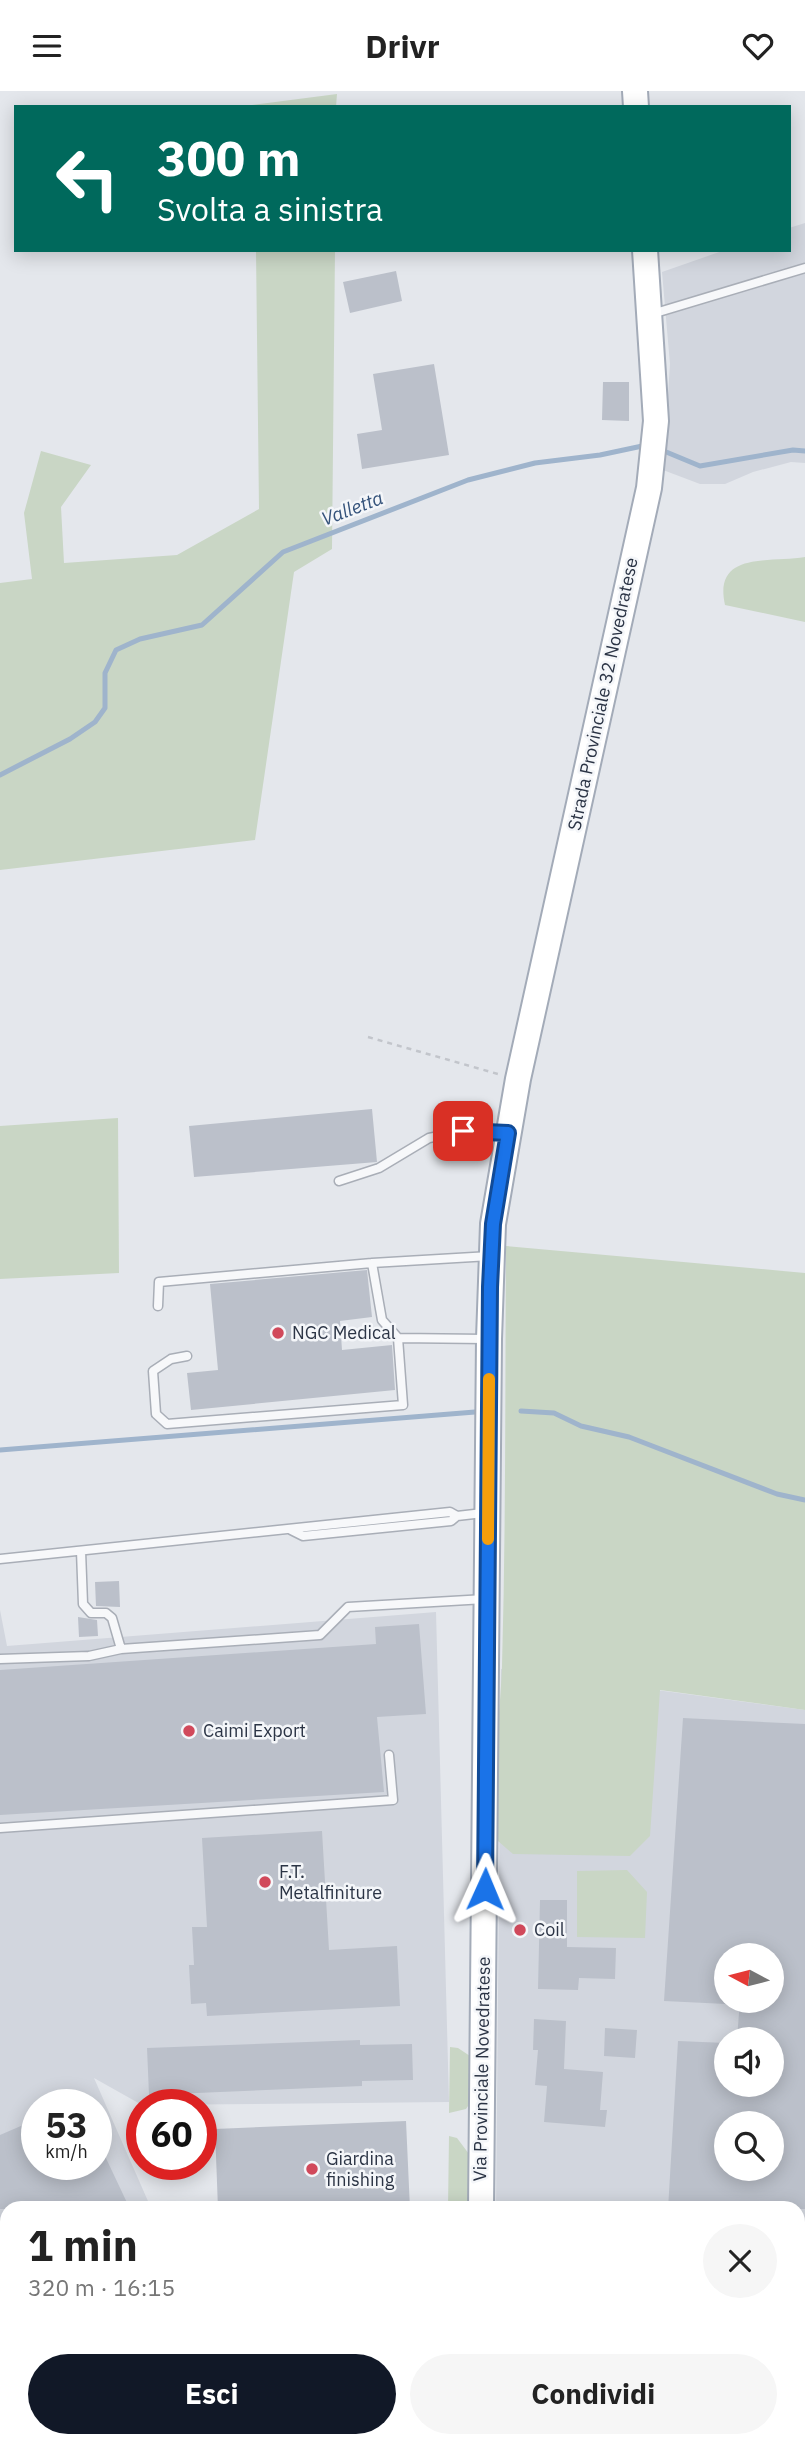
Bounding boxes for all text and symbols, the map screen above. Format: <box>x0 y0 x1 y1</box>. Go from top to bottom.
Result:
text: Drivr <box>365 25 440 67</box>
icon: menu <box>28 27 66 65</box>
icon: heart <box>739 27 777 65</box>
text: 300 m <box>157 126 301 189</box>
icon: left <box>42 133 133 224</box>
text: Svolta a sinistra <box>157 188 383 230</box>
water label: Valletta <box>318 485 386 531</box>
street label: Strada Provinciale 32 Novedratese <box>562 555 643 833</box>
pin <box>433 1101 493 1161</box>
icon: arrive <box>444 1112 482 1150</box>
place label: NGC Medical <box>292 1321 396 1344</box>
marker: NGC Medical <box>270 1325 286 1341</box>
place label: Caimi Export <box>203 1719 306 1742</box>
marker: Caimi Export <box>181 1723 197 1739</box>
position arrow <box>448 1852 522 1926</box>
place label: F.T. Metalfiniture <box>279 1860 382 1904</box>
marker: F.T. Metalfiniture <box>257 1874 273 1890</box>
place label: Coil <box>534 1918 565 1941</box>
marker: Coil <box>512 1922 528 1938</box>
north arrow <box>714 1943 784 2013</box>
map controls <box>714 1943 784 2181</box>
street label: Via Provinciale Novedratese <box>468 1956 495 2182</box>
button: sound <box>714 2027 784 2097</box>
speed limit sign: 60 <box>126 2089 217 2180</box>
text: 53 <box>45 2102 88 2148</box>
button: search <box>714 2111 784 2181</box>
text: km/h <box>45 2140 88 2163</box>
place label: Giardina finishing <box>326 2147 395 2191</box>
marker: Giardina finishing <box>304 2161 320 2177</box>
text: 1 min <box>28 2218 138 2273</box>
button: close <box>703 2224 777 2298</box>
text: 320 m · 16:15 <box>28 2272 175 2302</box>
button: Esci <box>28 2354 396 2434</box>
button: Condividi <box>410 2354 777 2434</box>

